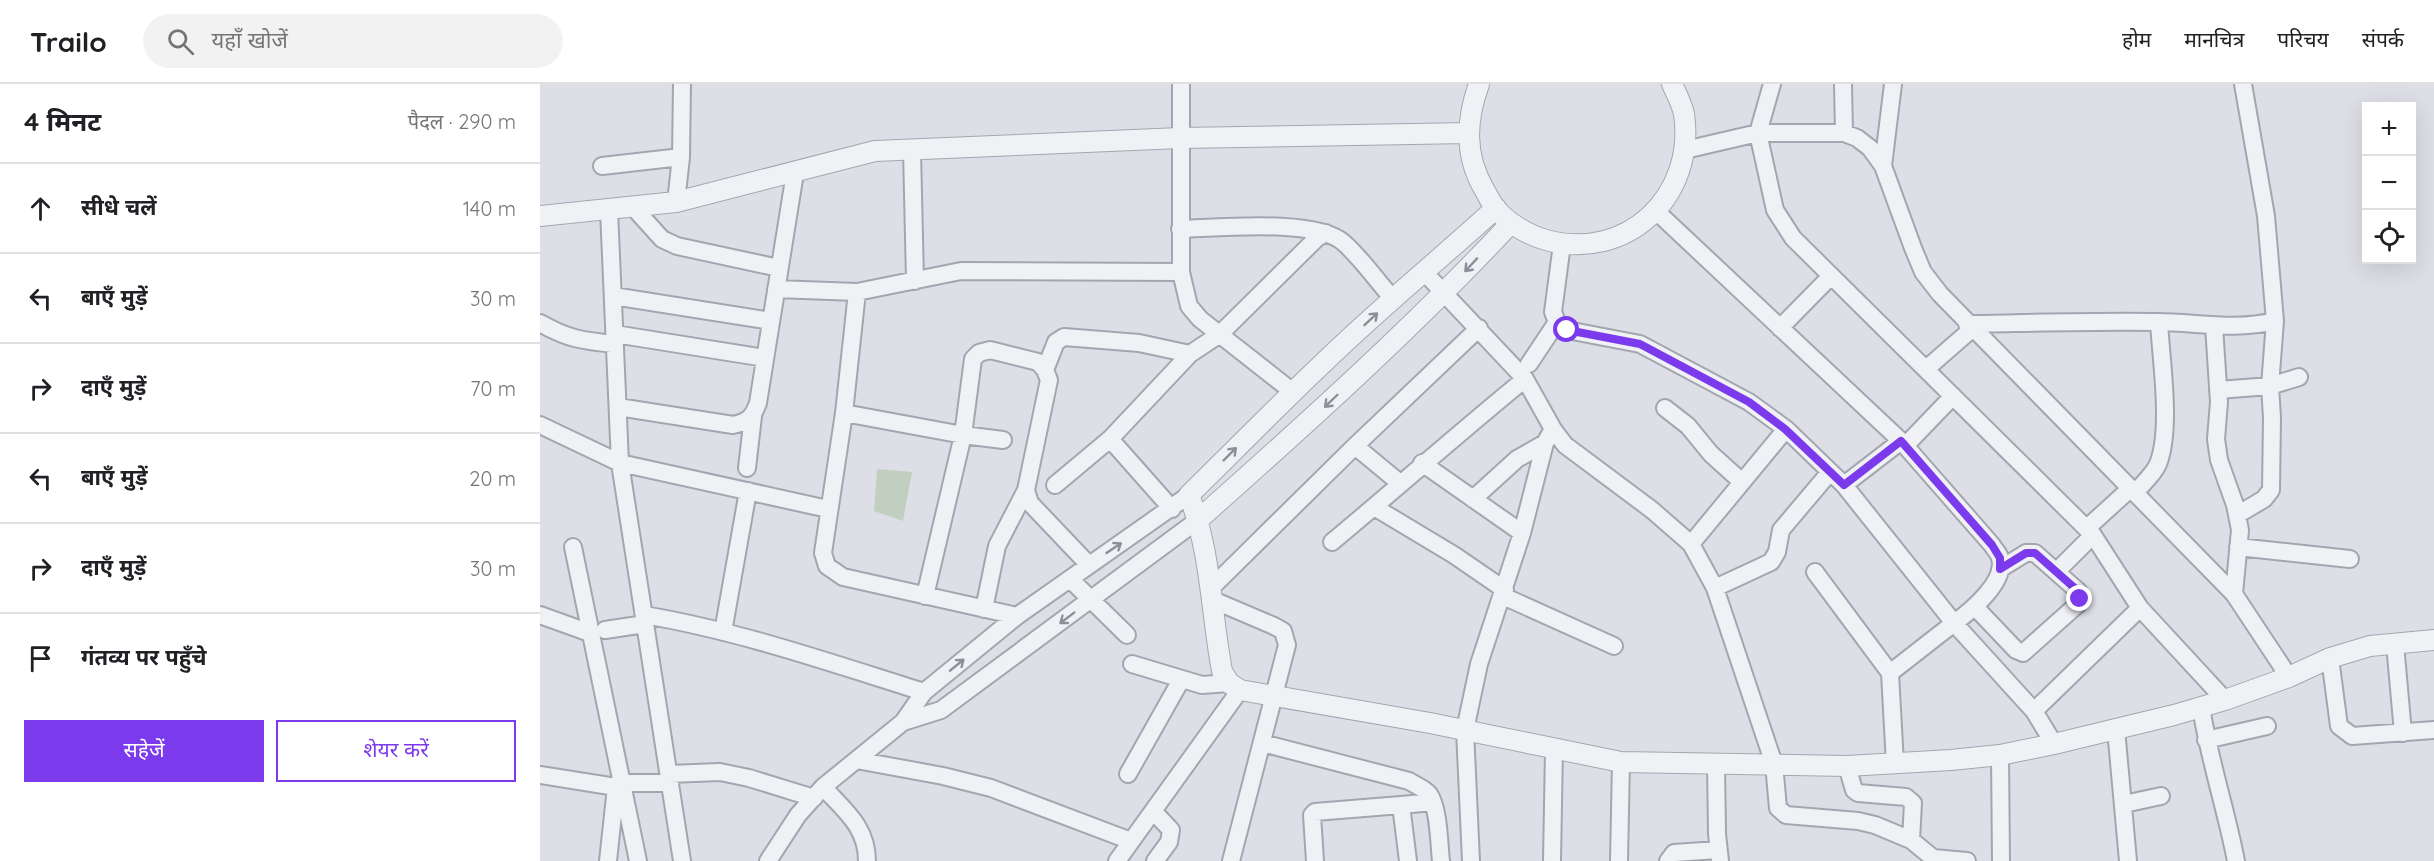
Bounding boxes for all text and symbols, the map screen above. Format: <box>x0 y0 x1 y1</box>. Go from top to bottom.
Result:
search box <box>143 14 563 68</box>
text: Trailo <box>30 24 107 59</box>
icon: search <box>164 25 197 58</box>
text: यहाँ खोजें <box>212 26 288 54</box>
text: होम <box>2122 26 2151 52</box>
text: मानचित्र <box>2184 26 2244 52</box>
text: परिचय <box>2277 26 2329 52</box>
text: संपर्क <box>2362 26 2404 52</box>
map controls <box>2362 102 2416 264</box>
button: + <box>2362 102 2416 156</box>
text: 4 मिनट <box>24 105 101 138</box>
text: पैदल · 290 m <box>408 109 516 134</box>
button: − <box>2362 156 2416 210</box>
icon: ahead <box>24 192 57 225</box>
text: सीधे चलें <box>81 193 157 221</box>
text: 140 m <box>463 196 516 221</box>
button: locate <box>2362 210 2416 264</box>
one-way arrow <box>1464 258 1479 273</box>
icon: left <box>24 282 57 315</box>
text: बाएँ मुड़ें <box>81 283 147 311</box>
text: 30 m <box>470 286 516 311</box>
one-way arrow <box>1363 312 1378 326</box>
route start <box>1553 316 1579 342</box>
icon: right <box>24 372 57 405</box>
text: दाएँ मुड़ें <box>81 373 146 401</box>
text: 70 m <box>470 376 516 401</box>
one-way arrow <box>1324 394 1339 408</box>
one-way arrow <box>1223 447 1238 461</box>
icon: left <box>24 462 57 495</box>
text: बाएँ मुड़ें <box>81 463 147 491</box>
text: 20 m <box>469 466 516 491</box>
one-way arrow <box>1105 542 1121 554</box>
icon: right <box>24 552 57 585</box>
text: दाएँ मुड़ें <box>81 553 146 581</box>
text: 30 m <box>470 556 516 581</box>
route end <box>2066 585 2092 611</box>
one-way arrow <box>1060 612 1076 624</box>
icon: arrive <box>24 642 57 675</box>
text: गंतव्य पर पहुँचे <box>81 643 206 671</box>
one-way arrow <box>949 658 965 671</box>
button: सहेजें <box>24 720 264 782</box>
button: शेयर करें <box>276 720 516 782</box>

